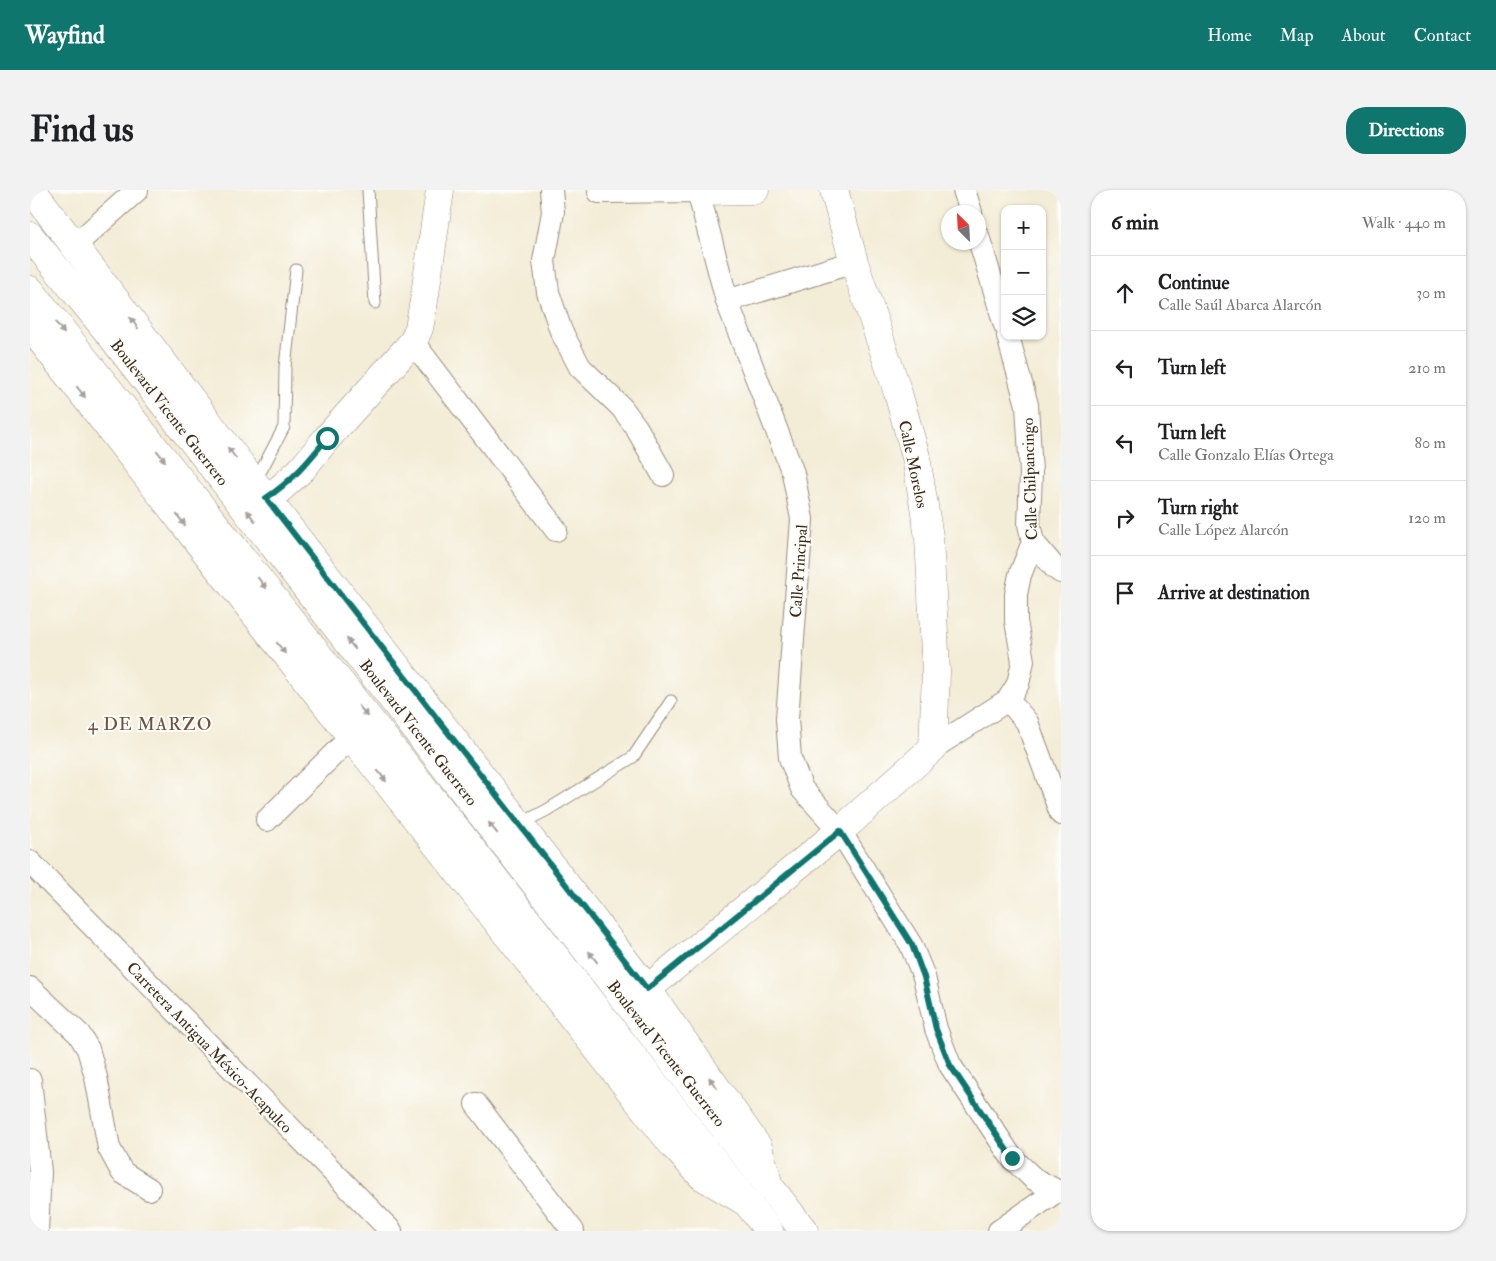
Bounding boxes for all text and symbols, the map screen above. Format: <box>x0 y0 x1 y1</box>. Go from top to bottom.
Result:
text: Wayfind <box>25 20 105 51</box>
text: Home <box>1207 24 1252 47</box>
text: Map <box>1280 24 1314 47</box>
text: About <box>1342 24 1386 47</box>
text: Contact <box>1414 24 1471 47</box>
button: Directions <box>1346 107 1466 154</box>
text: Find us <box>30 108 134 152</box>
north arrow <box>941 205 986 250</box>
map controls <box>1001 205 1046 340</box>
button: + <box>1001 205 1046 250</box>
text: 6 min <box>1111 209 1159 236</box>
text: Walk · 440 m <box>1362 213 1446 233</box>
button: − <box>1001 250 1046 295</box>
text: Continue <box>1158 271 1229 295</box>
icon: ahead <box>1111 279 1139 307</box>
text: 30 m <box>1416 283 1446 303</box>
button: layers <box>1001 295 1046 340</box>
text: Calle Saúl Abarca Alarcón <box>1158 295 1322 315</box>
one-way arrow <box>129 316 139 330</box>
one-way arrow <box>55 322 66 335</box>
street label: Boulevard Vicente Guerrero <box>106 335 233 490</box>
icon: left <box>1111 354 1139 382</box>
text: Turn left <box>1158 356 1226 380</box>
text: 210 m <box>1408 358 1446 378</box>
one-way arrow <box>76 385 87 398</box>
street label: Calle Chilpancingo <box>1018 417 1043 540</box>
street label: Calle Morelos <box>894 419 932 510</box>
text: Turn left <box>1158 421 1226 445</box>
route start <box>316 427 339 450</box>
icon: left <box>1111 429 1139 457</box>
text: 80 m <box>1415 433 1446 453</box>
text: Calle Gonzalo Elías Ortega <box>1158 445 1334 465</box>
one-way arrow <box>227 446 237 460</box>
one-way arrow <box>156 449 166 463</box>
text: Turn right <box>1158 496 1238 520</box>
icon: right <box>1111 504 1139 532</box>
text: 120 m <box>1408 508 1446 528</box>
one-way arrow <box>246 509 256 523</box>
one-way arrow <box>176 513 186 527</box>
text: Calle López Alarcón <box>1158 520 1289 540</box>
street label: Calle Principal <box>786 524 813 618</box>
one-way arrow <box>256 576 267 589</box>
icon: arrive <box>1111 579 1139 607</box>
text: Arrive at destination <box>1158 581 1310 605</box>
one-way arrow <box>345 638 356 651</box>
one-way arrow <box>276 641 287 654</box>
street label: Boulevard Vicente Guerrero <box>355 655 482 810</box>
one-way arrow <box>357 704 368 717</box>
district label: 4 DE MARZO <box>88 713 212 736</box>
one-way arrow <box>376 769 387 782</box>
one-way arrow <box>488 821 498 835</box>
one-way arrow <box>587 951 598 964</box>
street label: Carretera Antigua México-Acapulco <box>121 958 297 1138</box>
street label: Boulevard Vicente Guerrero <box>603 976 730 1131</box>
one-way arrow <box>708 1076 718 1090</box>
route end <box>1001 1147 1024 1170</box>

